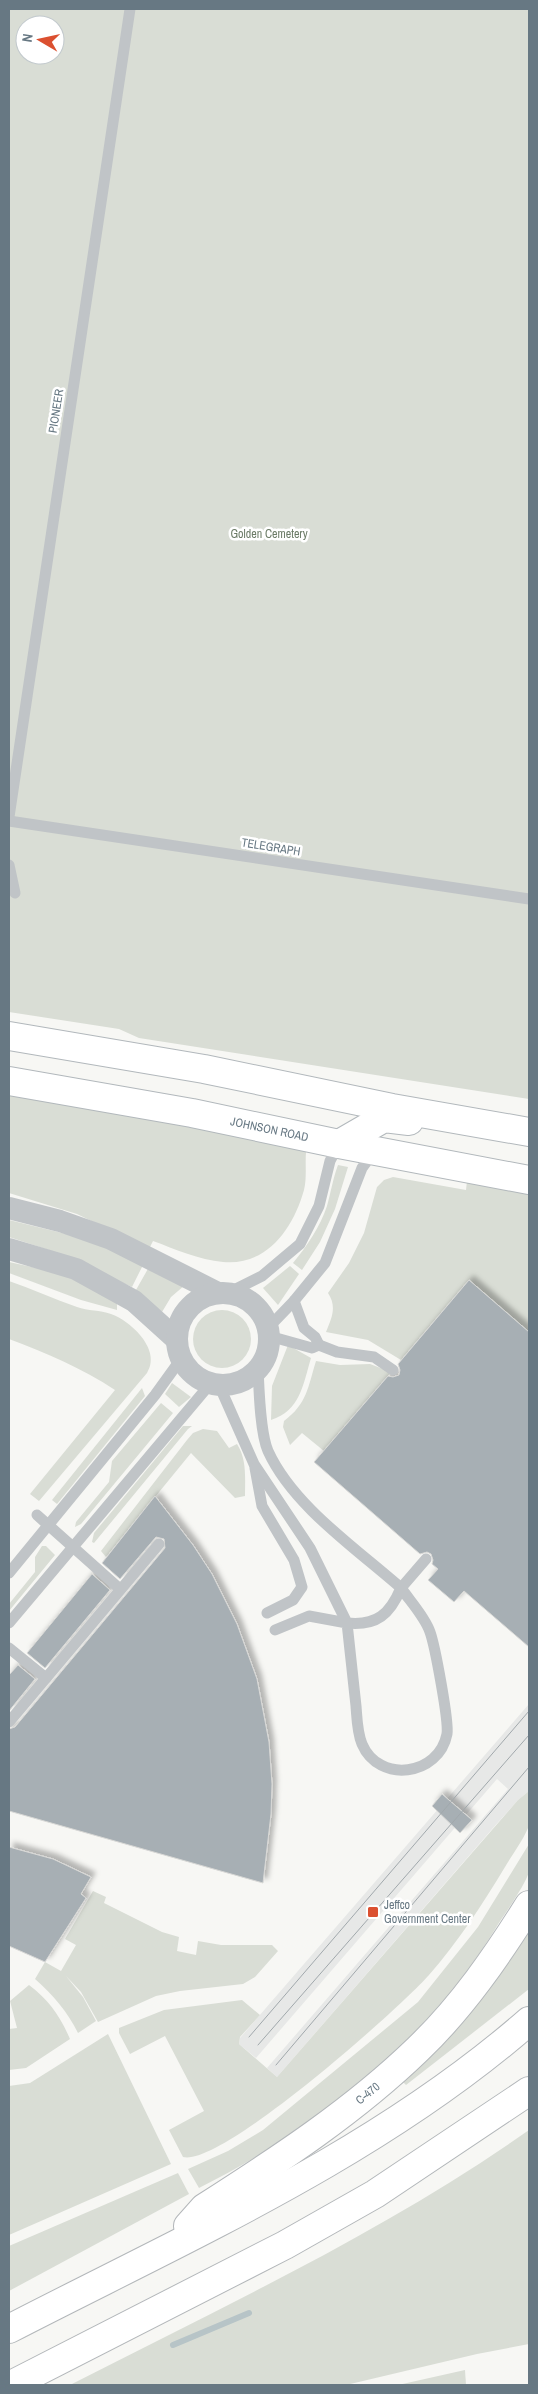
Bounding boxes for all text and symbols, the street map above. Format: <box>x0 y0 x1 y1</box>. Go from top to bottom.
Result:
north arrow <box>15 15 65 65</box>
text: N <box>18 32 37 43</box>
street label: PIONEER <box>45 388 67 434</box>
park label: Golden Cemetery <box>230 526 308 542</box>
street label: TELEGRAPH <box>240 834 302 860</box>
street label: JOHNSON ROAD <box>229 1113 310 1145</box>
place label: Jeffco Government Center <box>384 1897 471 1927</box>
marker: Jeffco Government Center <box>366 1905 380 1919</box>
street label: C-470 <box>352 2079 383 2108</box>

